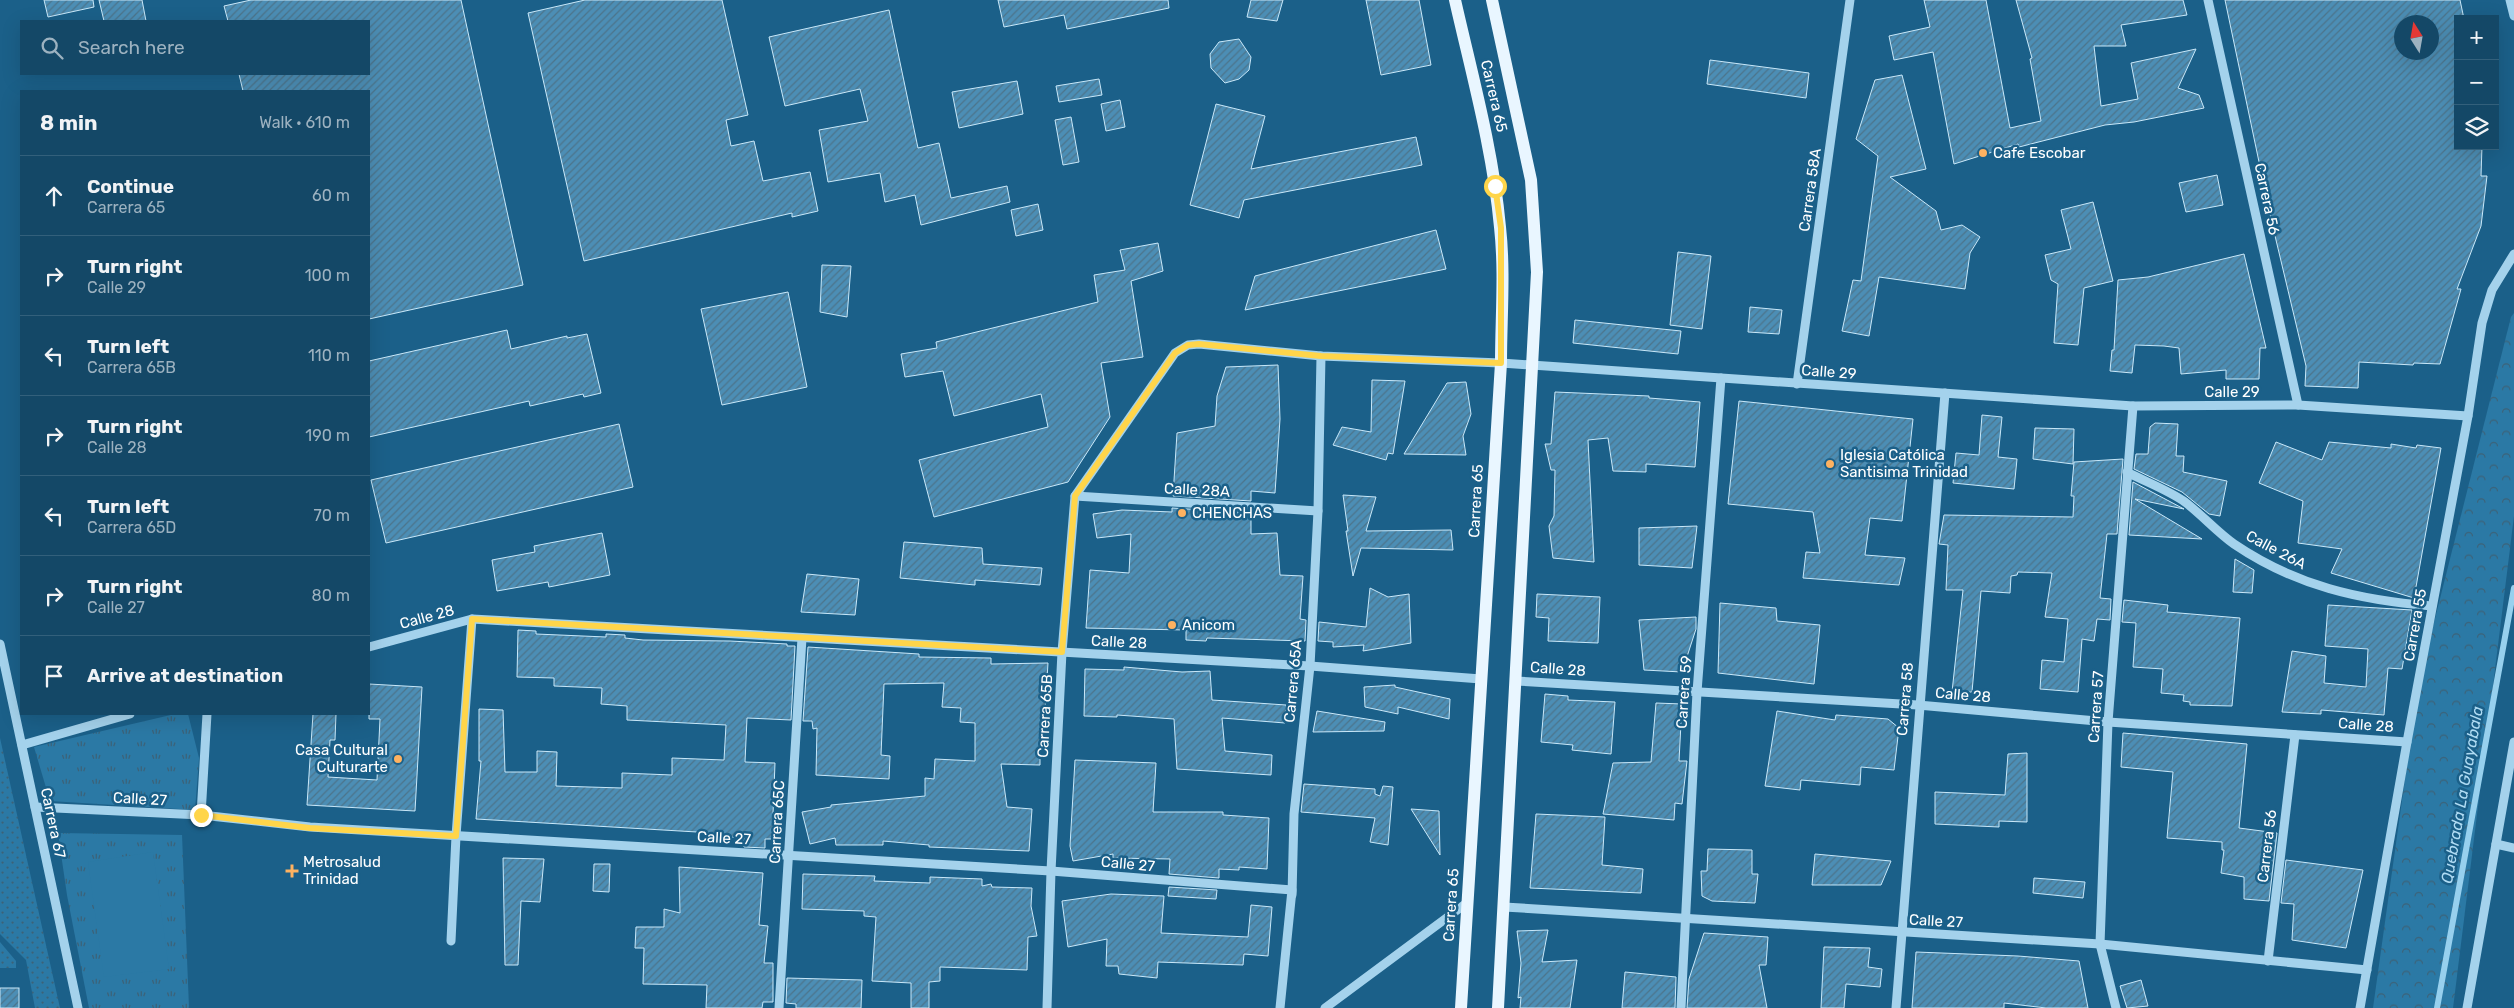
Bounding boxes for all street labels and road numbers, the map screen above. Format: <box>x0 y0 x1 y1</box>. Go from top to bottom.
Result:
street label: Carrera 65 <box>1477 58 1511 134</box>
street label: Carrera 58A <box>1795 147 1825 233</box>
street label: Carrera 56 <box>2251 161 2283 237</box>
street label: Calle 29 <box>1801 361 1857 383</box>
street label: Calle 29 <box>2204 383 2260 401</box>
street label: Carrera 65 <box>1465 464 1487 538</box>
street label: Calle 28A <box>1164 479 1230 501</box>
street label: Calle 26A <box>2243 527 2309 573</box>
street label: Carrera 55 <box>2400 587 2430 663</box>
street label: Calle 28 <box>398 601 456 633</box>
street label: Calle 28 <box>1091 632 1147 652</box>
street label: Carrera 65A <box>1280 639 1306 723</box>
street label: Carrera 59 <box>1672 655 1696 729</box>
street label: Calle 28 <box>1529 658 1587 680</box>
street label: Carrera 58 <box>1893 661 1917 737</box>
street label: Carrera 57 <box>2085 670 2108 744</box>
street label: Carrera 65B <box>1034 674 1056 758</box>
street label: Calle 28 <box>1934 684 1992 706</box>
street label: Calle 28 <box>2337 714 2395 736</box>
street label: Carrera 65C <box>766 780 788 864</box>
street label: Carrera 67 <box>37 786 69 860</box>
street label: Calle 27 <box>112 789 168 809</box>
street label: Carrera 56 <box>2254 808 2280 884</box>
street label: Calle 27 <box>696 828 752 848</box>
street label: Calle 27 <box>1100 853 1156 875</box>
street label: Carrera 65 <box>1439 868 1463 942</box>
street label: Calle 27 <box>1908 911 1964 931</box>

